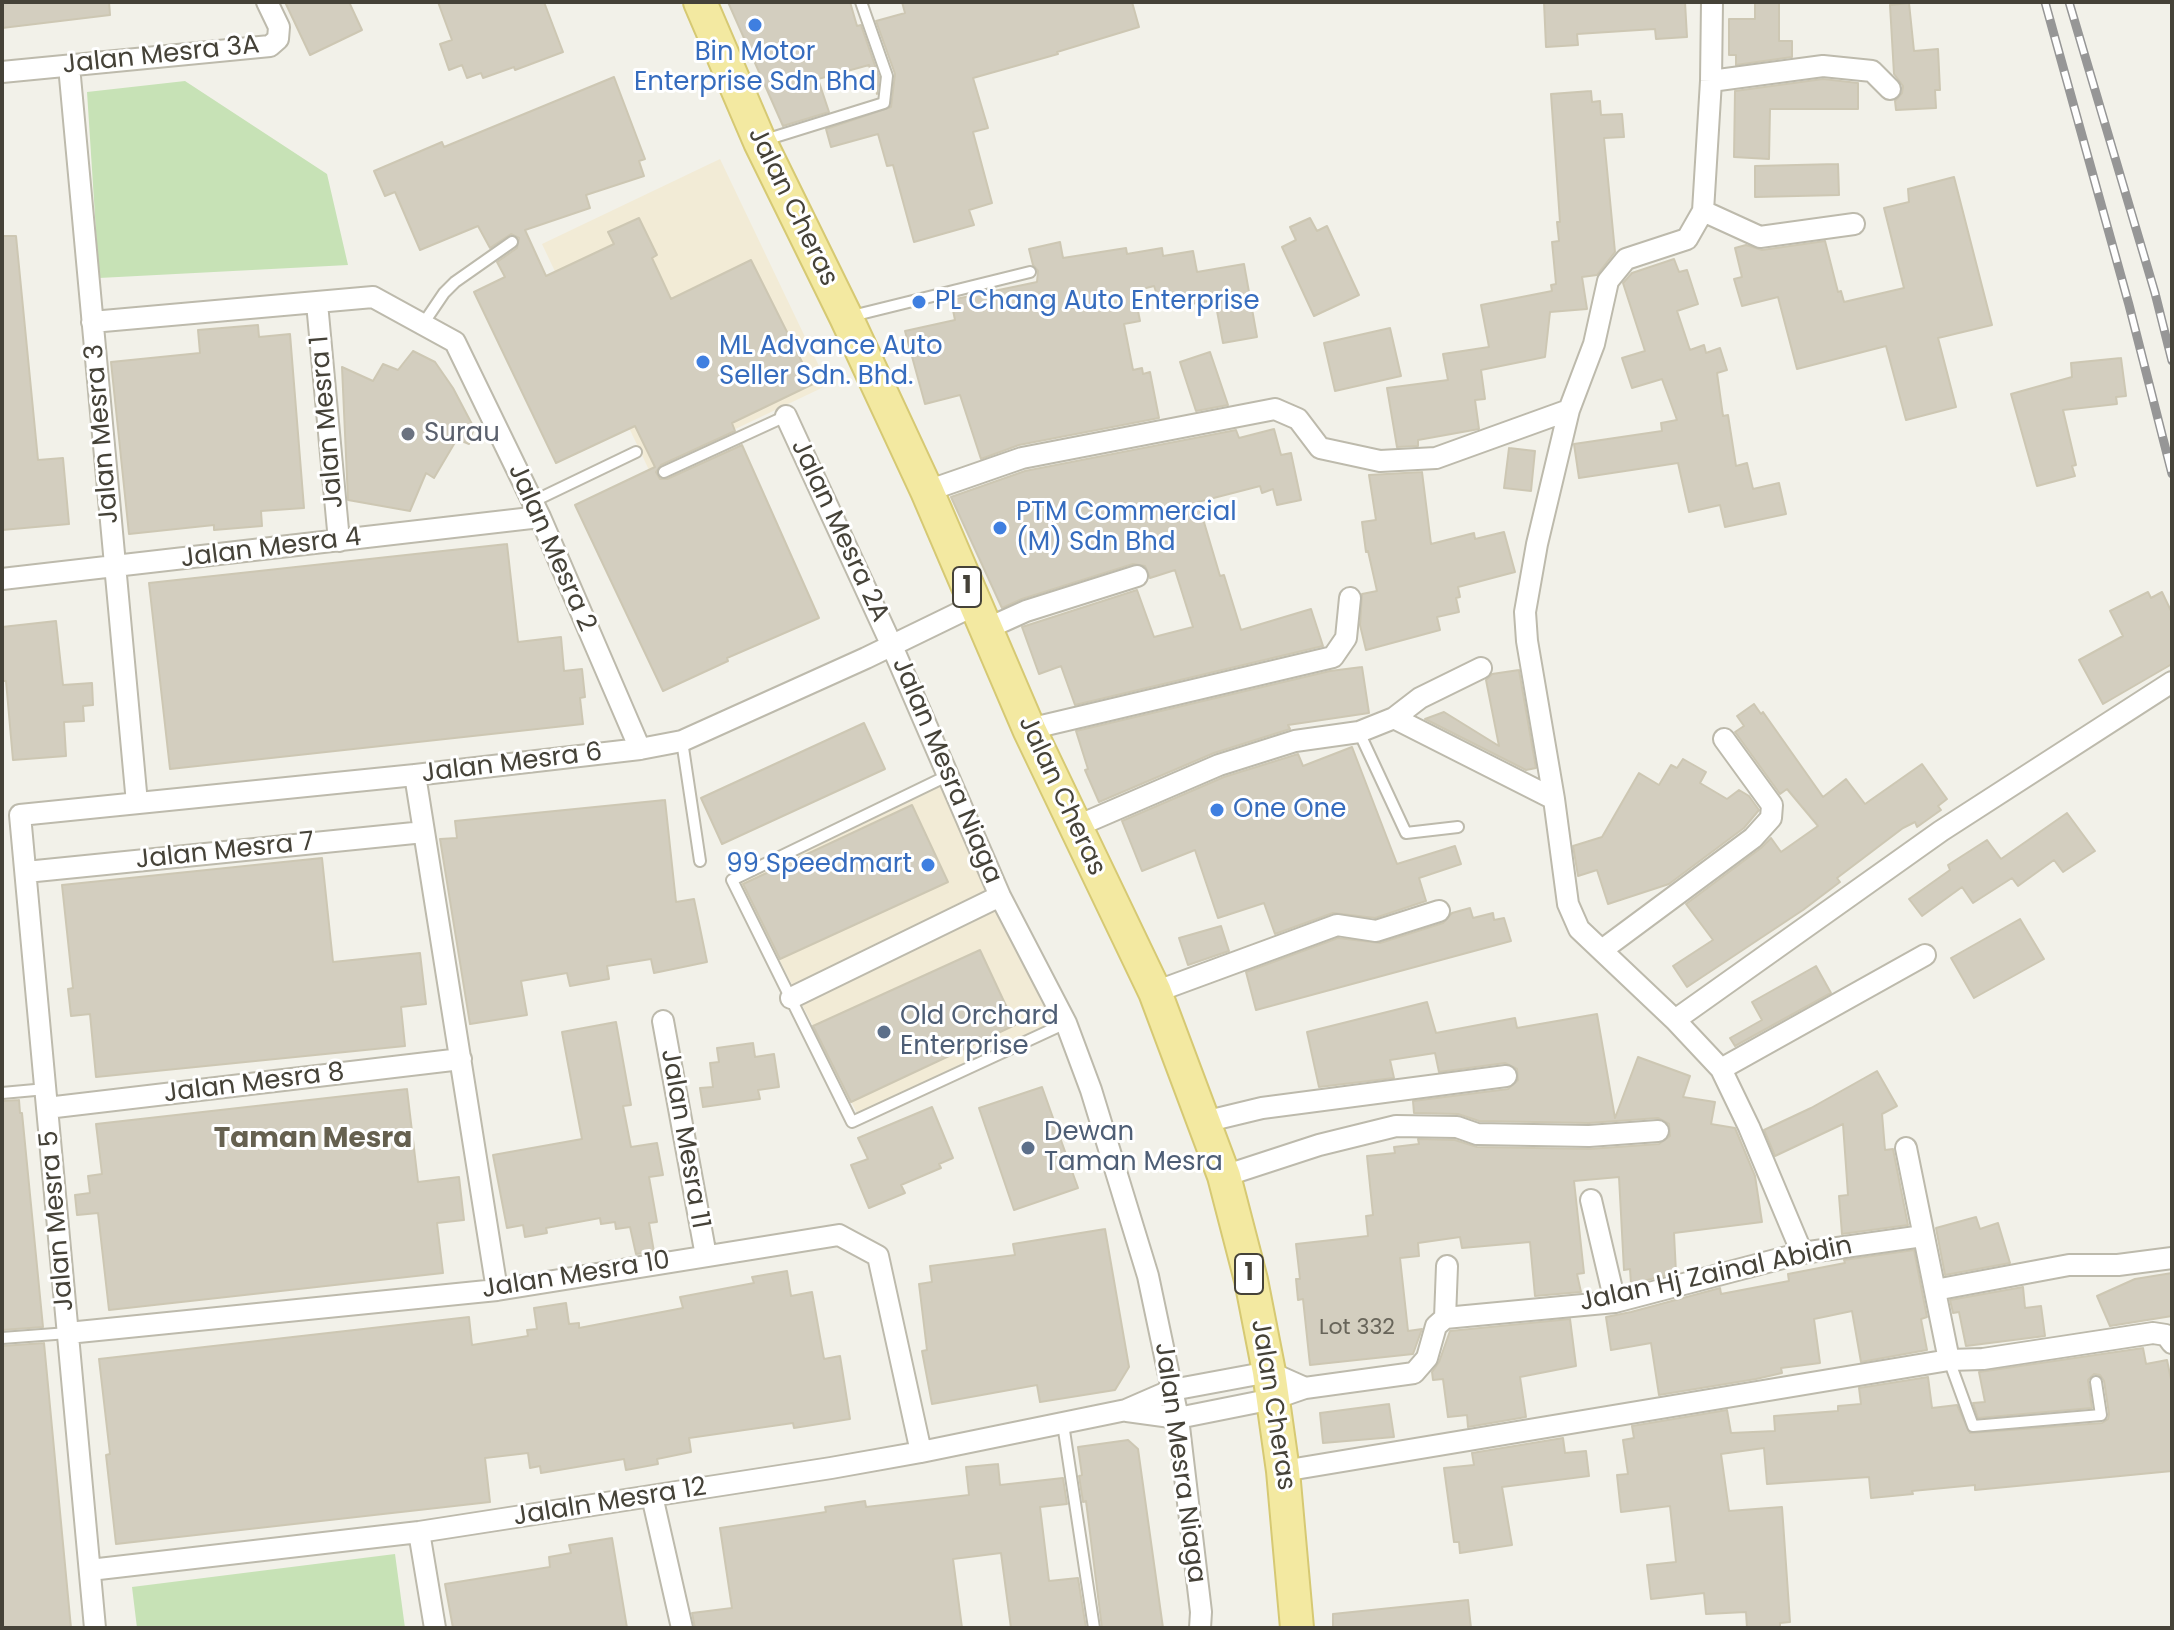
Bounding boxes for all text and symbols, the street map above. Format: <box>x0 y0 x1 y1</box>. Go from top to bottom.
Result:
marker: Bin Motor Enterprise Sdn Bhd <box>746 16 764 34</box>
street label: Jalan Mesra 3A <box>61 30 261 82</box>
place label: Bin Motor Enterprise Sdn Bhd <box>634 37 876 98</box>
street label: Jalan Cheras <box>740 123 844 291</box>
place label: PL Chang Auto Enterprise <box>935 286 1260 318</box>
marker: PL Chang Auto Enterprise <box>910 293 928 311</box>
place label: ML Advance Auto Seller Sdn. Bhd. <box>719 331 943 392</box>
street label: Jalan Mesra 1 <box>305 334 351 510</box>
street label: Jalan Mesra 3 <box>80 343 126 525</box>
marker: ML Advance Auto Seller Sdn. Bhd. <box>694 353 712 371</box>
place label: Surau <box>424 418 500 450</box>
marker: Surau <box>399 425 417 443</box>
street label: Jalan Mesra 2A <box>783 435 895 627</box>
street label: Jalan Mesra 2 <box>500 459 602 637</box>
place label: PTM Commercial (M) Sdn Bhd <box>1016 497 1237 558</box>
marker: PTM Commercial (M) Sdn Bhd <box>991 519 1009 537</box>
street label: Jalan Mesra 4 <box>179 522 363 576</box>
road number: 1 <box>953 567 981 607</box>
street label: Jalan Mesra Niaga <box>884 653 1008 889</box>
street label: Jalan Cheras <box>1010 711 1112 881</box>
street label: Jalan Mesra 6 <box>420 737 604 791</box>
place label: One One <box>1233 794 1346 826</box>
marker: One One <box>1208 801 1226 819</box>
street label: Jalan Mesra 7 <box>134 827 316 877</box>
place label: 99 Speedmart <box>726 849 912 881</box>
marker: 99 Speedmart <box>919 856 937 874</box>
place label: Old Orchard Enterprise <box>900 1001 1059 1062</box>
marker: Old Orchard Enterprise <box>875 1023 893 1041</box>
street label: Jalan Mesra 11 <box>653 1047 715 1231</box>
street label: Jalan Mesra 8 <box>162 1057 346 1111</box>
place label: Dewan Taman Mesra <box>1044 1117 1223 1178</box>
district label: Taman Mesra <box>214 1123 412 1157</box>
street label: Jalan Mesra 5 <box>35 1129 81 1313</box>
marker: Dewan Taman Mesra <box>1019 1139 1037 1157</box>
street label: Jalan Hj Zainal Abidin <box>1577 1231 1855 1319</box>
street label: Jalan Mesra 10 <box>480 1246 672 1306</box>
road number: 1 <box>1235 1254 1263 1294</box>
house number: Lot 332 <box>1319 1315 1395 1341</box>
street label: Jalan Cheras <box>1243 1317 1301 1493</box>
street label: Jalan Mesra Niaga <box>1147 1341 1211 1585</box>
street label: Jalaln Mesra 12 <box>511 1472 709 1534</box>

